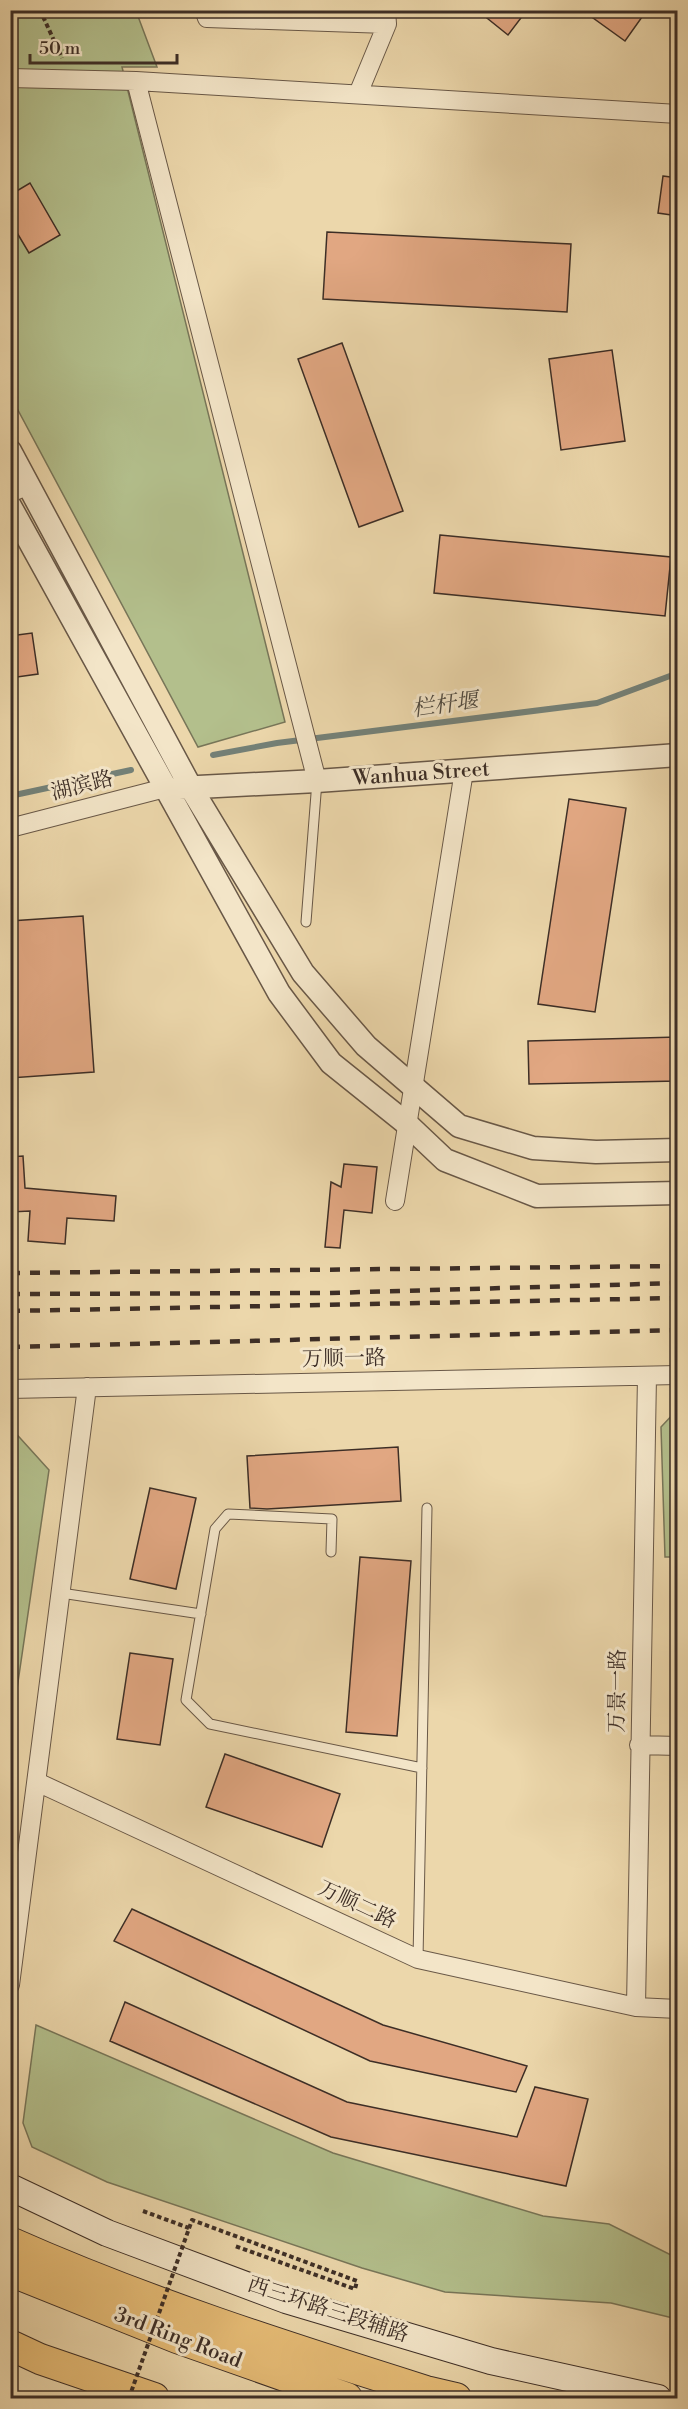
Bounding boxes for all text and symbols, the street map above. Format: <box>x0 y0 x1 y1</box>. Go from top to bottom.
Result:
scale bar <box>30 27 177 65</box>
text: 50 m <box>39 37 81 60</box>
water label: 栏杆堰 <box>410 686 484 723</box>
street label: Wanhua Street <box>351 756 491 792</box>
street label: 湖滨路 <box>48 766 116 806</box>
street label: 万顺一路 <box>302 1345 386 1373</box>
street label: 万景一路 <box>604 1649 632 1733</box>
street label: 万顺二路 <box>313 1875 401 1935</box>
street label: 西三环路三段辅路 <box>244 2272 412 2348</box>
street label: 3rd Ring Road <box>110 2302 246 2374</box>

